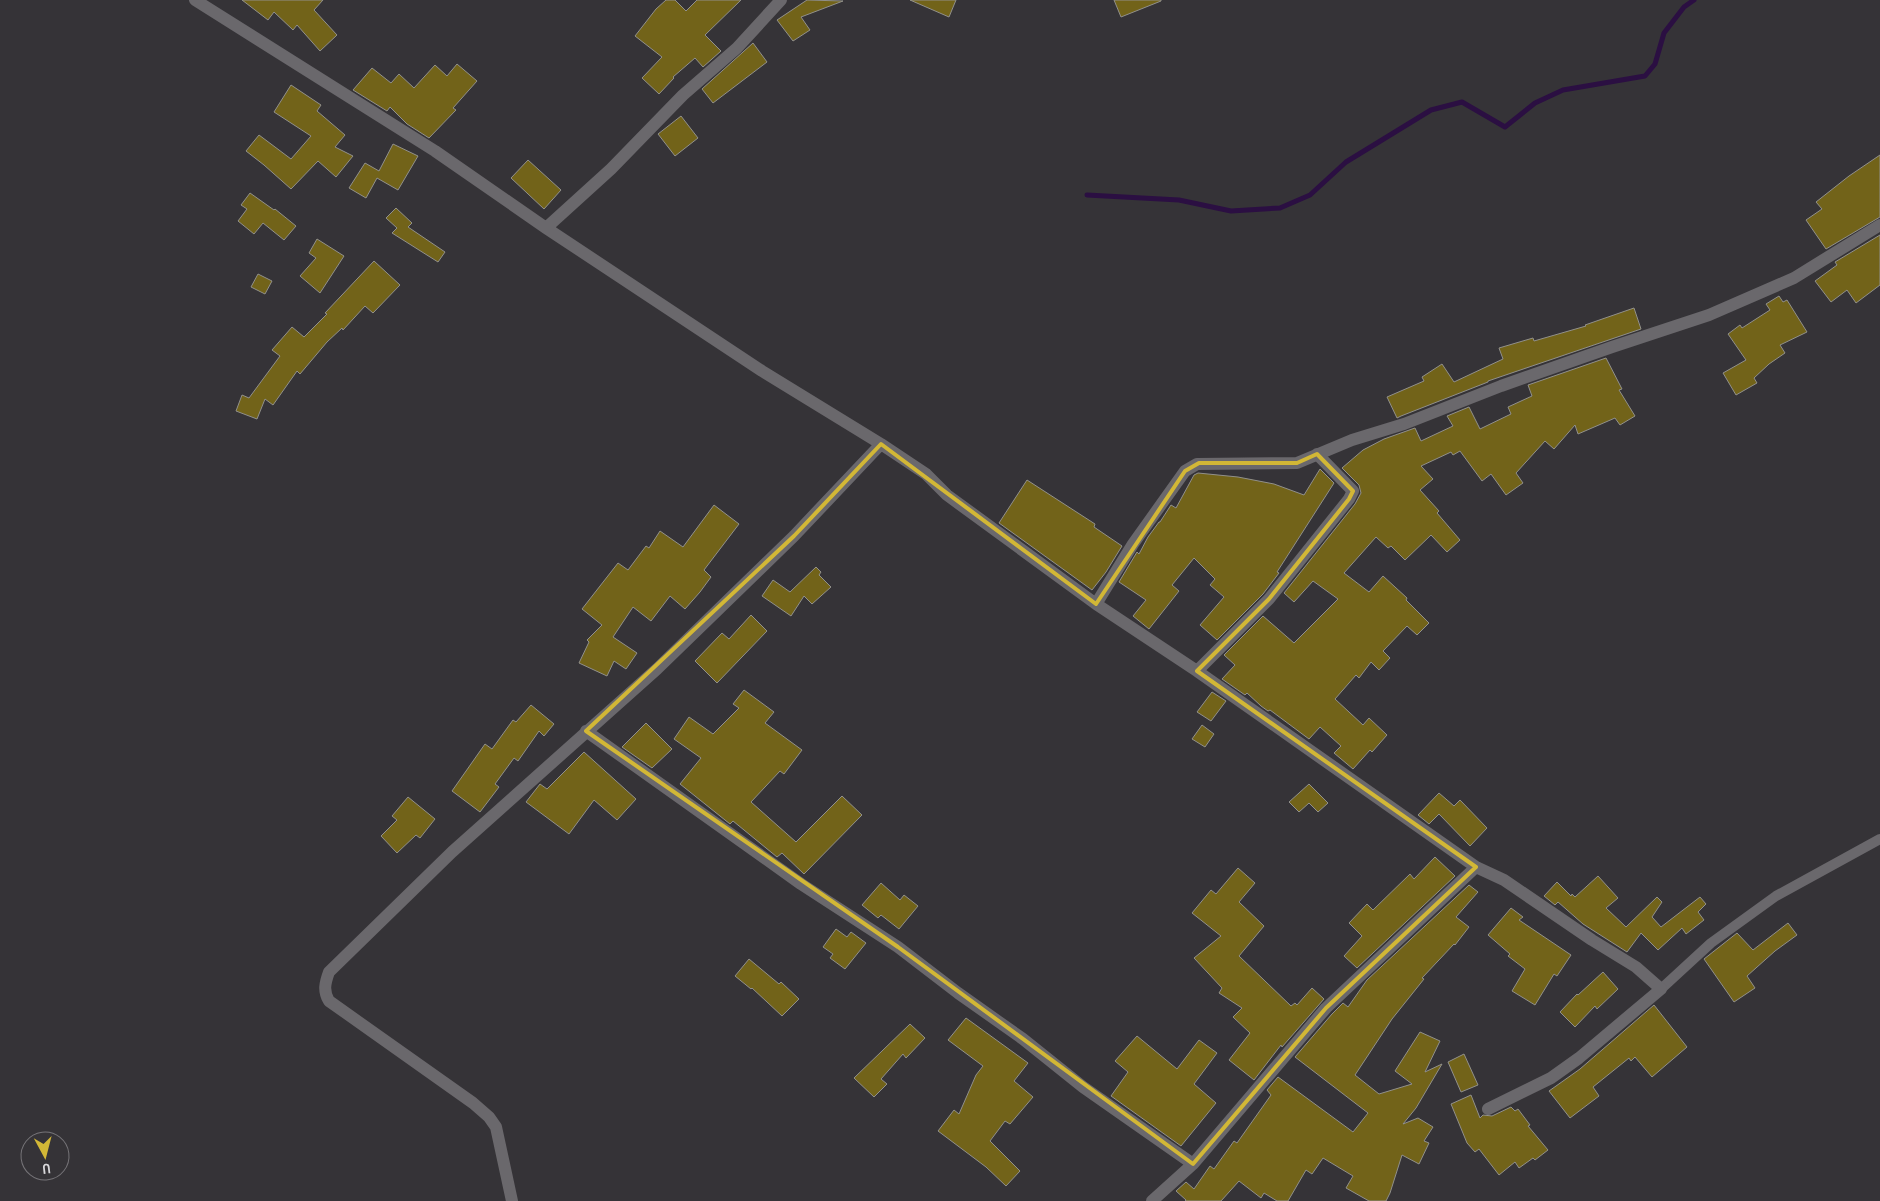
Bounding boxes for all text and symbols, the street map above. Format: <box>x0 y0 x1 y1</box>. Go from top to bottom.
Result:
north arrow <box>20 1131 70 1181</box>
text: U <box>41 1159 52 1178</box>

